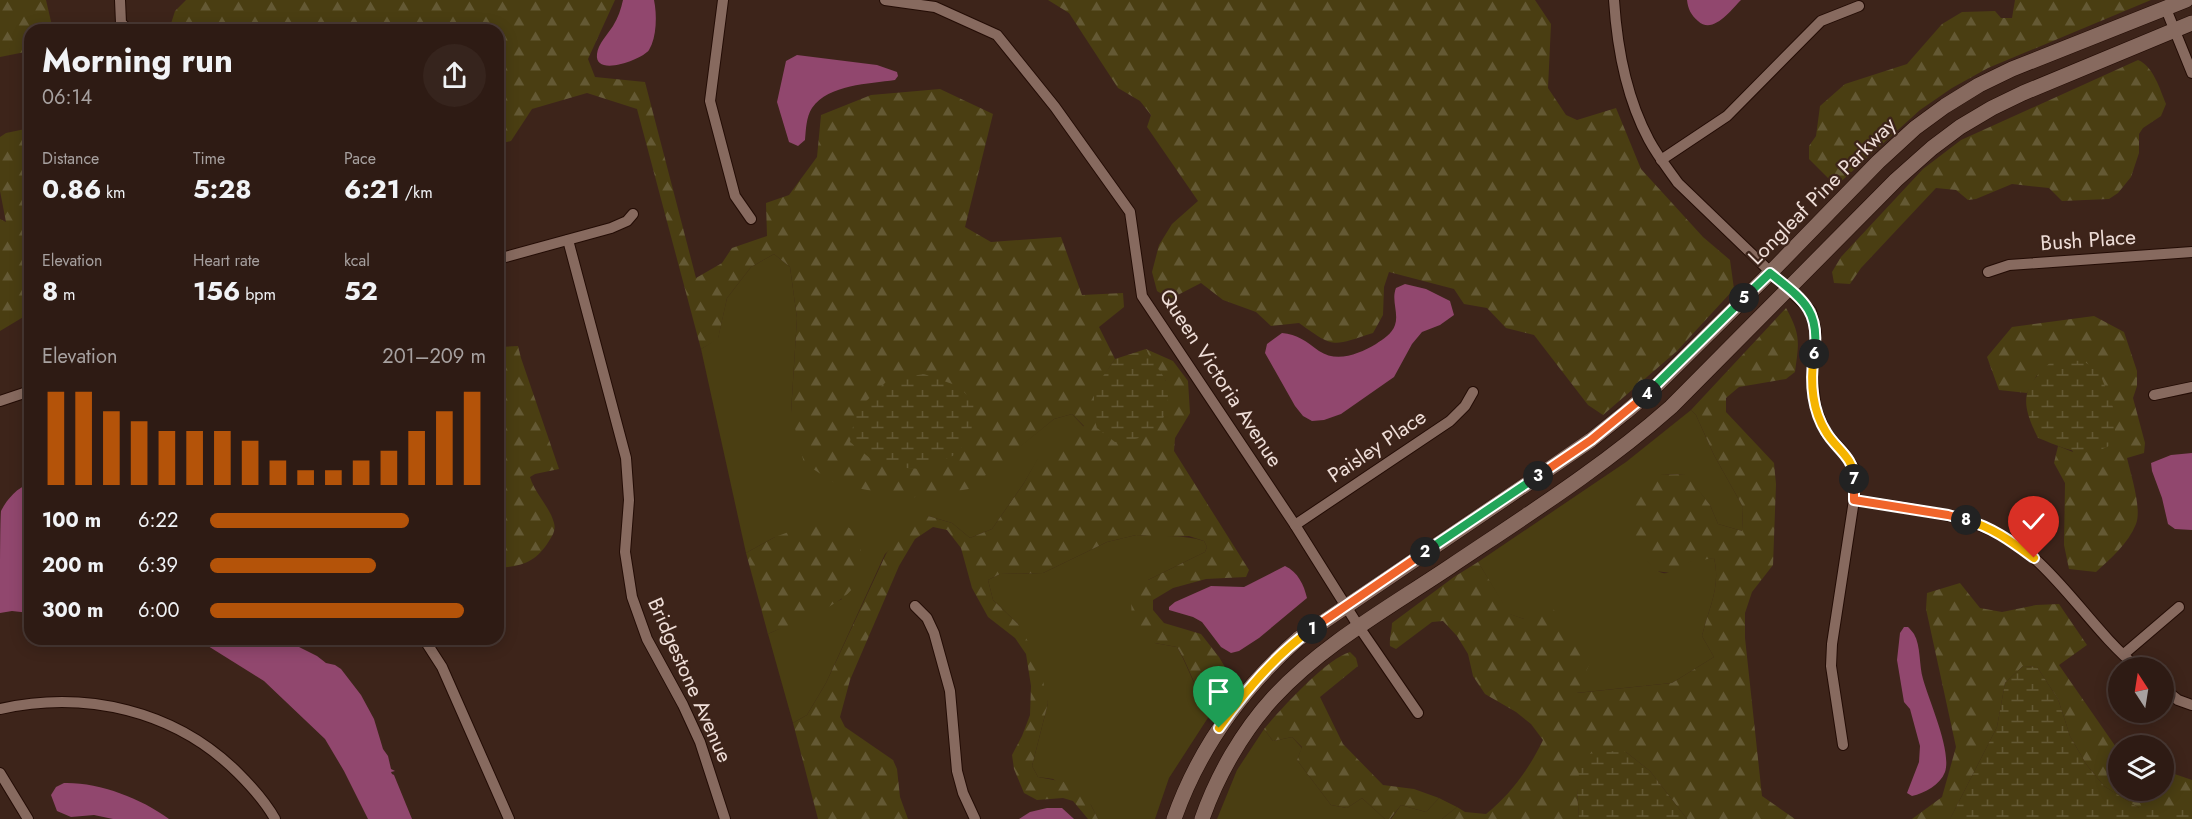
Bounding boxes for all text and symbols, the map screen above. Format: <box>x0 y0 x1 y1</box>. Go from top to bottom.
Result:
text: Morning run <box>42 37 233 84</box>
button: share <box>423 44 486 107</box>
text: 06:14 <box>42 83 92 112</box>
street label: Longleaf Pine Parkway <box>1741 110 1903 272</box>
text: Distance <box>42 147 99 170</box>
text: Time <box>193 147 225 170</box>
text: Pace <box>344 147 376 170</box>
text: 0.86 <box>42 170 101 208</box>
text: 5:28 <box>193 170 252 208</box>
text: 6:21 <box>344 170 400 208</box>
text: km <box>101 181 126 204</box>
text: /km <box>400 181 433 204</box>
street label: Bush Place <box>2039 222 2137 258</box>
text: Elevation <box>42 249 102 272</box>
text: Heart rate <box>193 249 260 272</box>
text: kcal <box>344 249 370 272</box>
text: 8 <box>42 272 58 310</box>
text: 156 <box>193 272 240 310</box>
text: 52 <box>344 272 378 310</box>
text: m <box>58 283 76 306</box>
text: bpm <box>240 283 276 306</box>
street label: Queen Victoria Avenue <box>1152 283 1290 473</box>
pin: 5 <box>1729 283 1759 313</box>
text: 5 <box>1739 286 1749 309</box>
pin: 6 <box>1799 339 1829 369</box>
text: Elevation <box>42 342 117 371</box>
text: 201–209 m <box>382 342 486 371</box>
text: 6 <box>1809 342 1819 365</box>
pin: 4 <box>1632 379 1662 409</box>
text: 4 <box>1641 382 1653 405</box>
street label: Paisley Place <box>1322 402 1432 490</box>
pin: 3 <box>1523 461 1553 491</box>
text: 3 <box>1533 464 1543 487</box>
pin: 7 <box>1839 464 1869 494</box>
text: 7 <box>1849 467 1859 490</box>
pin <box>2008 496 2059 558</box>
pin: 8 <box>1951 505 1981 535</box>
icon: check <box>2017 505 2050 538</box>
text: 100 m <box>42 506 101 535</box>
text: 6:22 <box>138 506 178 535</box>
text: 8 <box>1961 508 1971 531</box>
pin: 2 <box>1410 537 1440 567</box>
text: 2 <box>1420 540 1430 563</box>
text: 200 m <box>42 551 104 580</box>
text: 6:39 <box>138 551 178 580</box>
street label: Bridgestone Avenue <box>640 593 740 767</box>
text: 300 m <box>42 596 103 625</box>
text: 6:00 <box>138 596 180 625</box>
pin: 1 <box>1297 614 1327 644</box>
text: 1 <box>1308 617 1316 640</box>
north arrow <box>2108 657 2174 723</box>
map controls <box>2108 657 2174 801</box>
pin <box>1193 666 1244 728</box>
icon: arrive <box>1202 675 1235 708</box>
button: layers <box>2108 735 2174 801</box>

